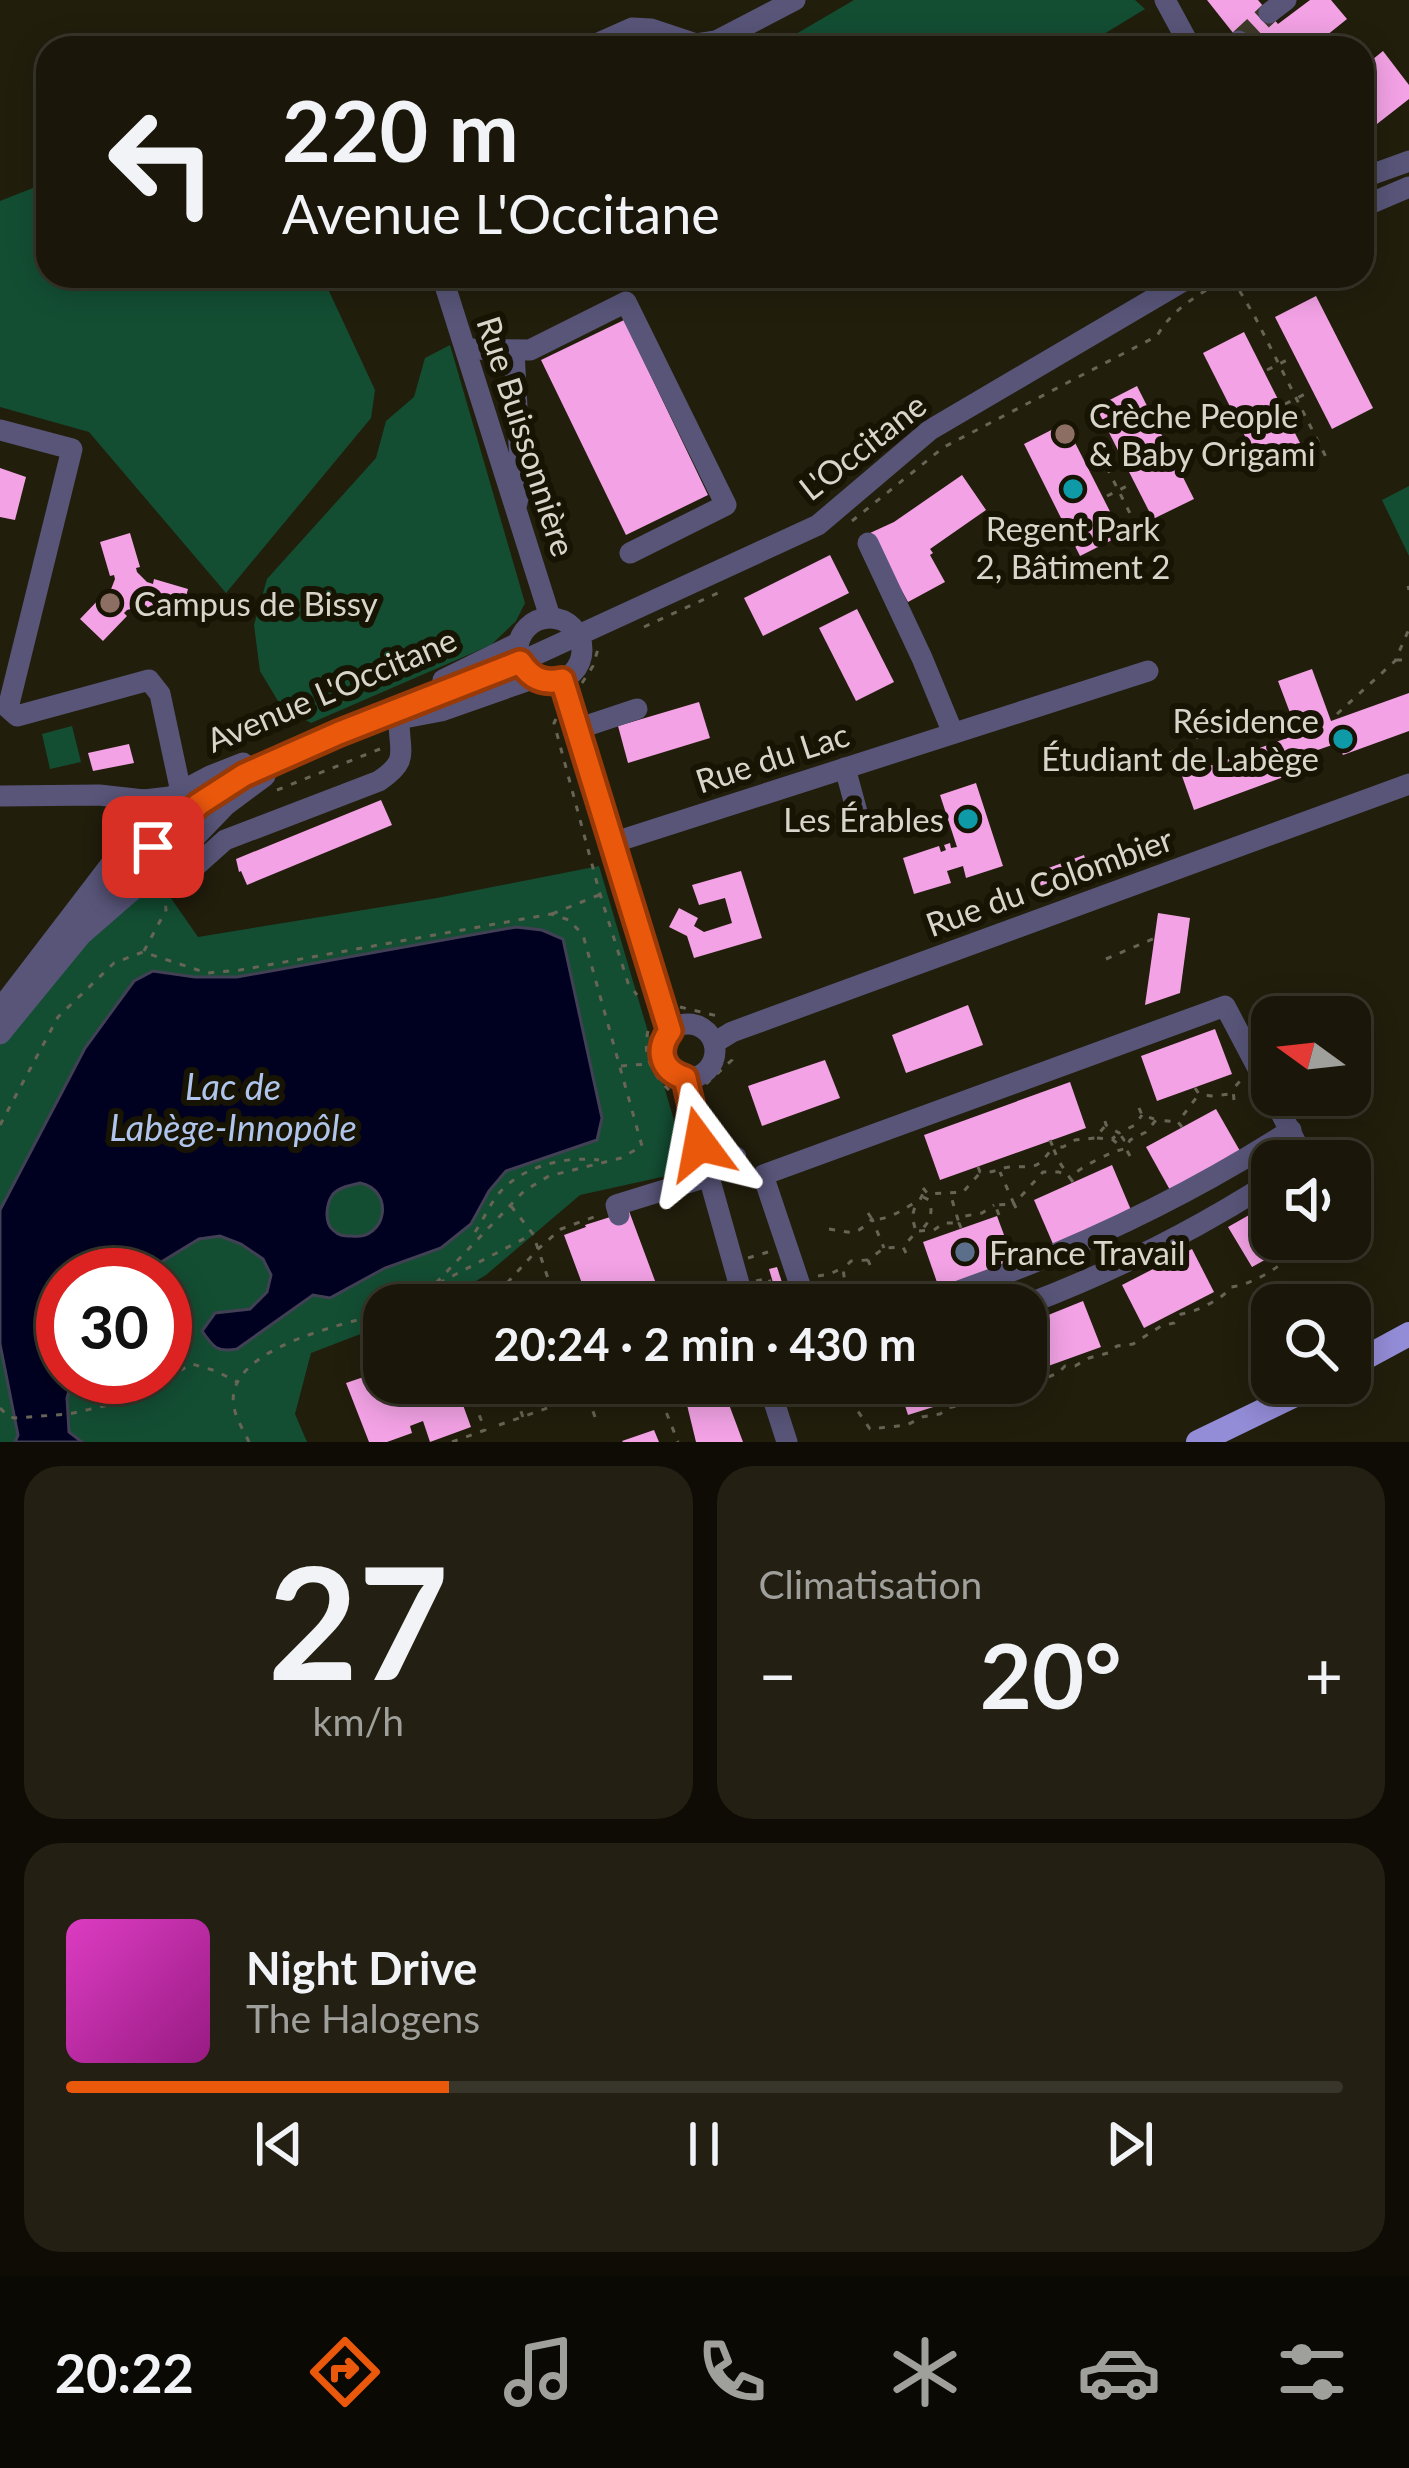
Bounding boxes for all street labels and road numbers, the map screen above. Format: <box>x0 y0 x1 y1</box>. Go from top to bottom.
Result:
street label: Rue Buissonnière <box>469 311 585 561</box>
street label: L'Occitane <box>791 384 933 508</box>
street label: Avenue L'Occitane <box>200 618 462 760</box>
street label: Rue du Lac <box>690 713 854 801</box>
street label: Rue du Colombier <box>920 818 1178 944</box>

